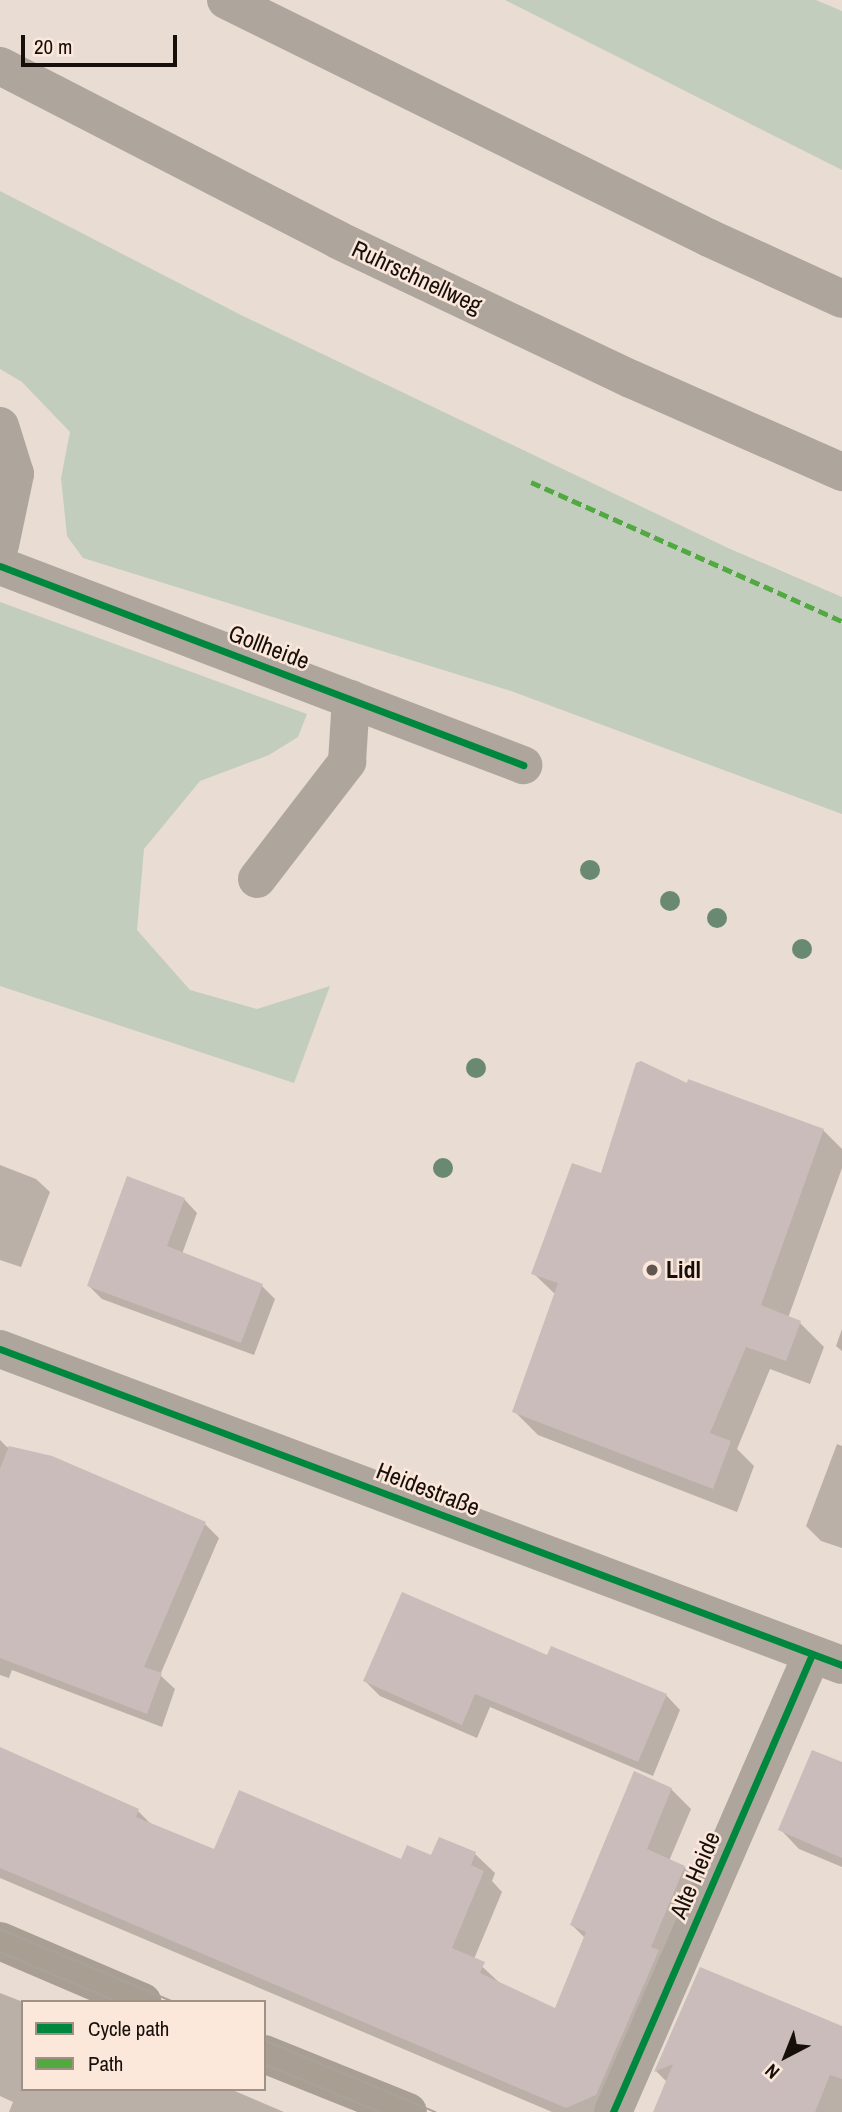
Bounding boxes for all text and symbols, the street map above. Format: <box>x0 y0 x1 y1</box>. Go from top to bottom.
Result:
scale bar <box>24 21 180 65</box>
text: 20 m <box>34 32 72 61</box>
street label: Ruhrschnellweg <box>347 234 487 320</box>
street label: Gollheide <box>225 618 313 676</box>
place label: Lidl <box>666 1256 701 1284</box>
marker: Lidl <box>644 1262 660 1278</box>
street label: Heidestraße <box>372 1456 484 1522</box>
street label: Alte Heide <box>664 1827 726 1923</box>
legend <box>21 2000 266 2091</box>
text: Cycle path <box>88 2014 169 2043</box>
north arrow <box>751 2021 821 2091</box>
text: Path <box>88 2049 123 2078</box>
text: N <box>759 2058 785 2085</box>

